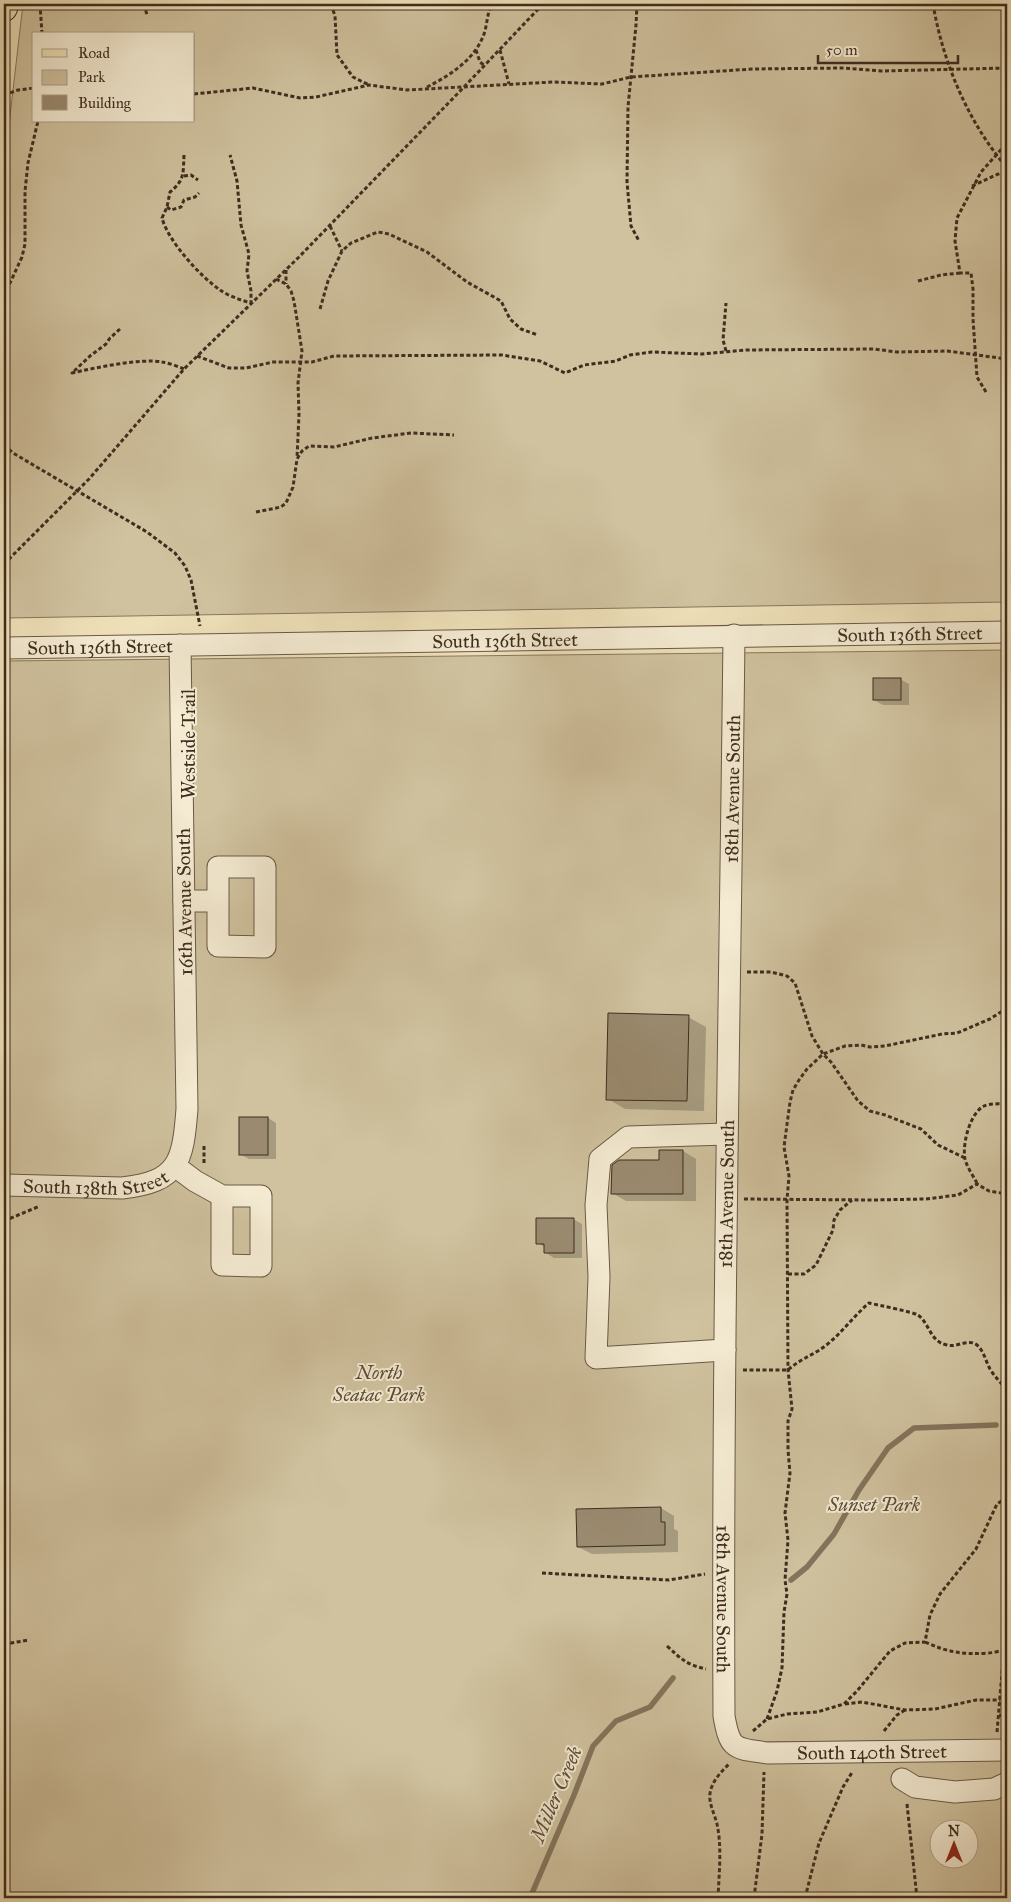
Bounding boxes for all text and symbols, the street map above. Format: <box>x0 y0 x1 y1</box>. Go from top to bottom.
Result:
legend <box>32 32 195 122</box>
scale bar <box>818 32 958 64</box>
text: 50 m <box>826 41 858 59</box>
text: Road <box>78 44 110 62</box>
text: Park <box>78 68 105 86</box>
text: Building <box>78 94 132 112</box>
street label: South 136th Street <box>837 621 983 647</box>
street label: South 136th Street <box>432 628 578 653</box>
street label: South 136th Street <box>27 634 173 660</box>
street label: Westside Trail <box>177 688 200 799</box>
street label: 18th Avenue South <box>720 714 745 863</box>
street label: 16th Avenue South <box>172 827 197 976</box>
street label: 18th Avenue South <box>714 1119 739 1268</box>
street label: South 138th Street <box>23 1165 173 1200</box>
park label: North Seatac Park <box>332 1361 426 1406</box>
park label: Sunset Park <box>827 1493 921 1516</box>
street label: 18th Avenue South <box>712 1525 735 1674</box>
street label: South 140th Street <box>797 1740 947 1765</box>
water label: Miller Creek <box>524 1743 587 1847</box>
north arrow <box>928 1820 978 1870</box>
text: N <box>948 1823 960 1840</box>

